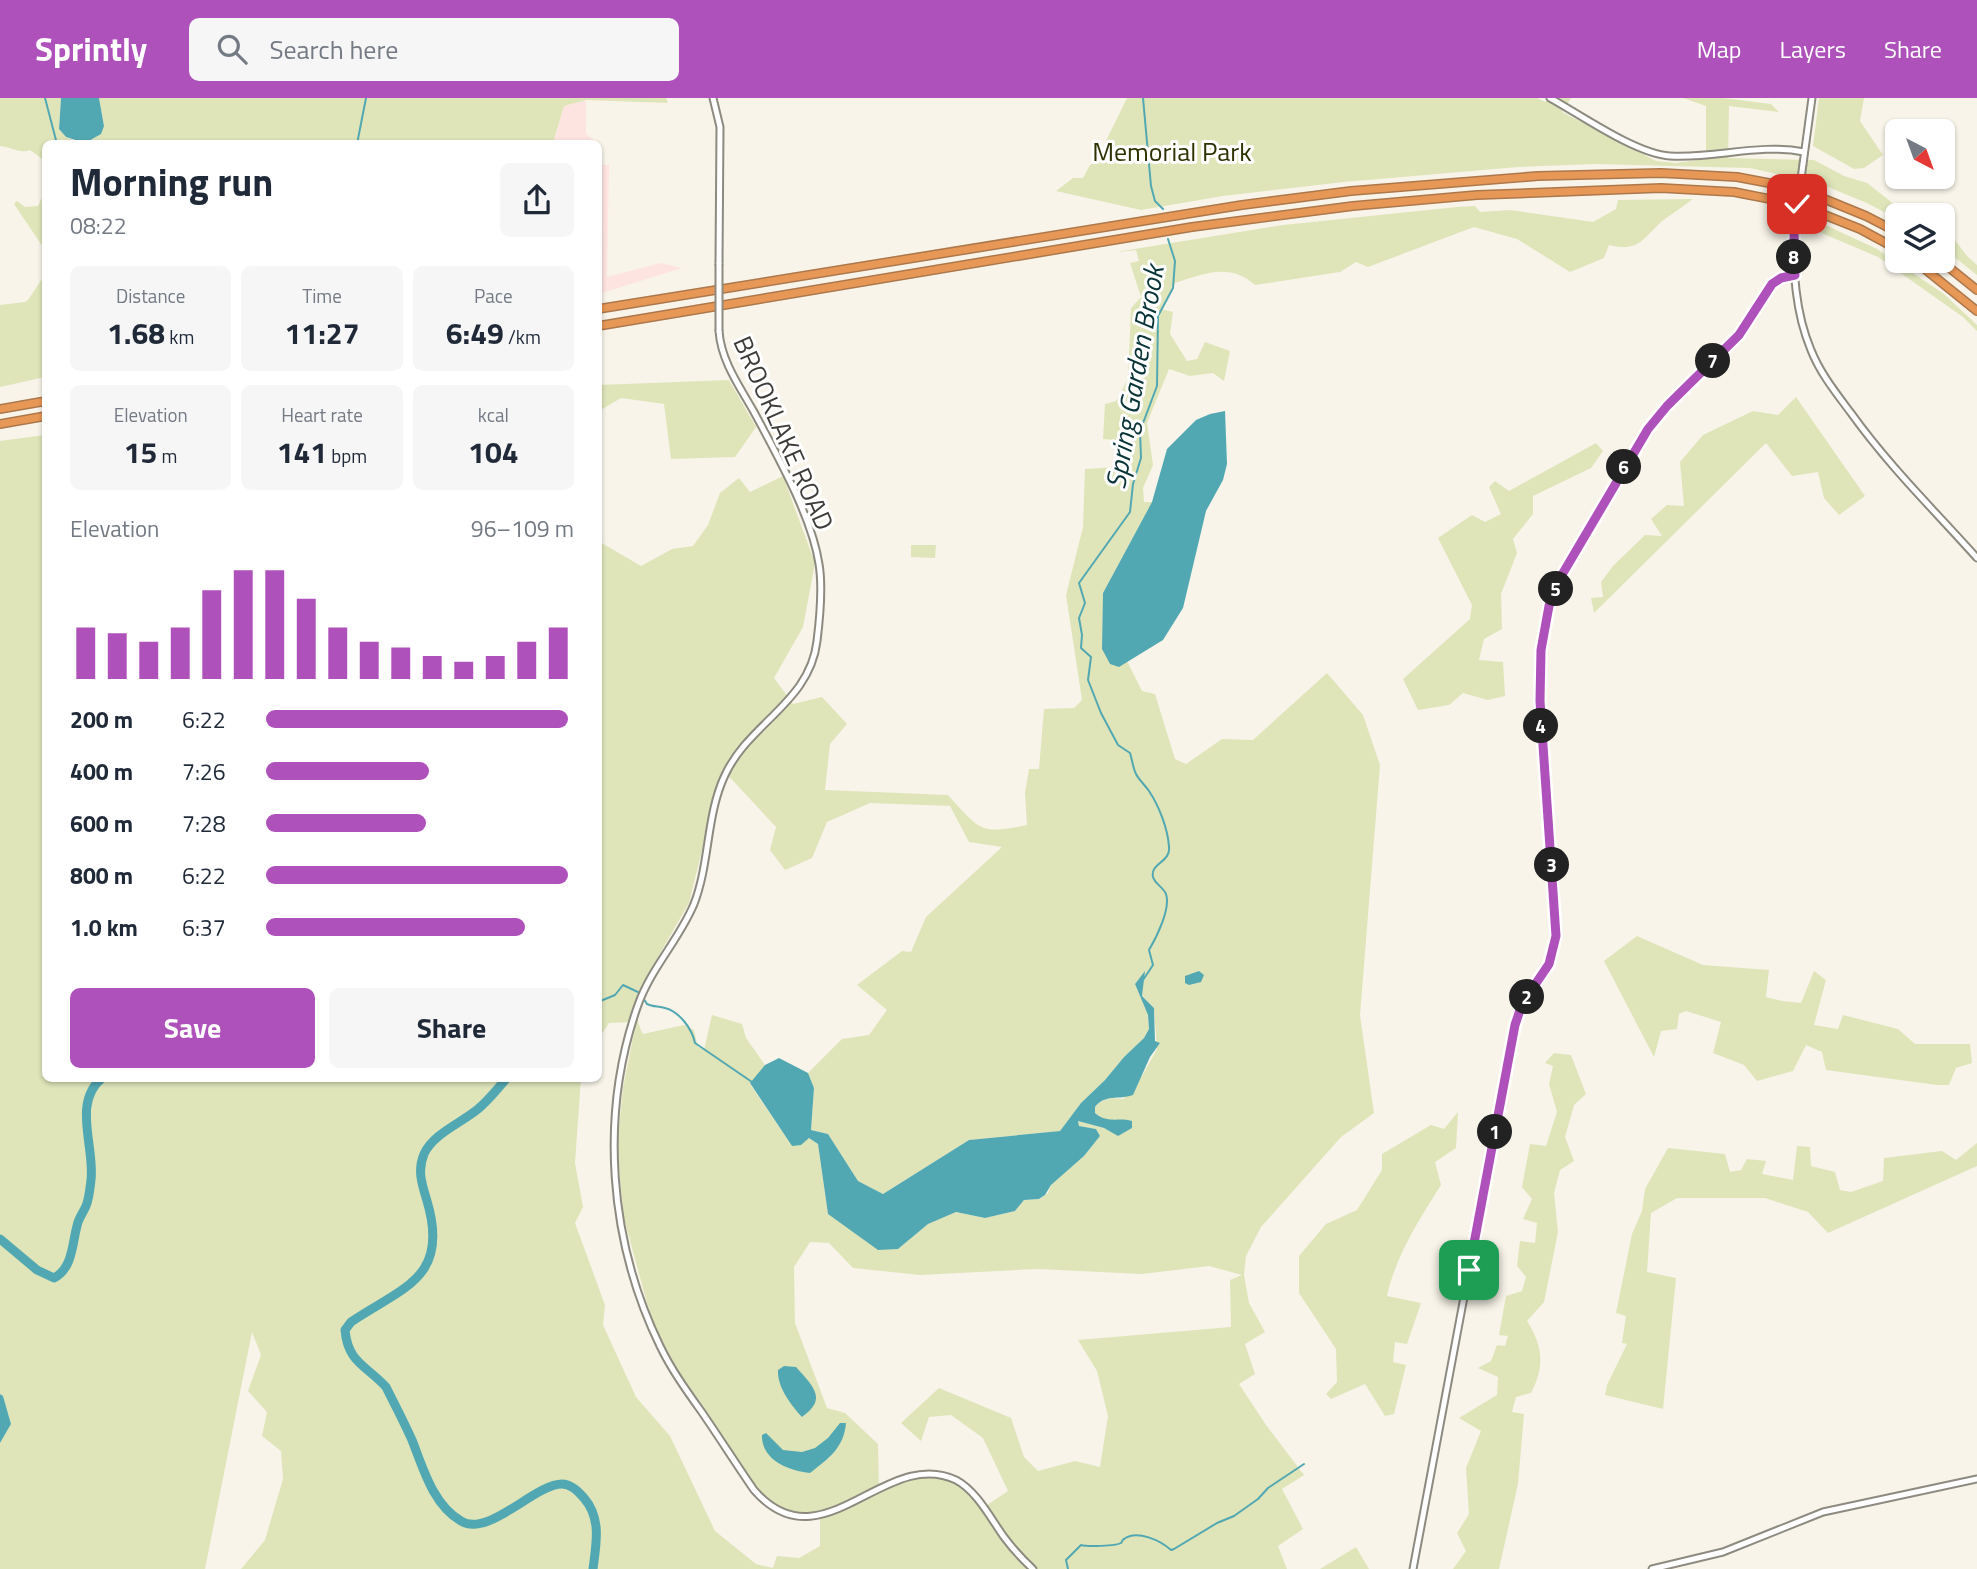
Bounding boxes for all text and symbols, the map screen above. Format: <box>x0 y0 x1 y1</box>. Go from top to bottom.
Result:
search box <box>189 18 679 81</box>
text: Sprintly <box>35 24 147 74</box>
icon: search <box>213 30 251 68</box>
text: Search here <box>269 30 398 69</box>
text: Map <box>1697 31 1742 67</box>
text: Layers <box>1780 31 1846 67</box>
text: Share <box>1884 31 1942 67</box>
north arrow <box>1885 119 1955 189</box>
map controls <box>1885 119 1955 273</box>
park label: Memorial Park <box>1092 132 1252 171</box>
text: Morning run <box>70 153 273 211</box>
button: share <box>500 163 574 237</box>
pin <box>1767 174 1827 234</box>
icon: check <box>1778 185 1816 223</box>
button: layers <box>1885 203 1955 273</box>
text: 08:22 <box>70 208 127 243</box>
pin: 8 <box>1776 240 1812 274</box>
text: 8 <box>1788 242 1799 271</box>
water label: Spring Garden Brook <box>1093 258 1175 492</box>
text: Distance <box>116 281 185 310</box>
text: Time <box>302 281 342 310</box>
text: Pace <box>474 281 513 310</box>
text: 1.68 <box>107 310 165 356</box>
text: 11:27 <box>285 310 359 356</box>
text: 6:49 <box>446 310 504 356</box>
text: km <box>165 322 194 351</box>
text: /km <box>504 322 541 351</box>
street label: BROOKLAKE ROAD <box>724 330 844 536</box>
pin: 7 <box>1696 344 1730 378</box>
text: 7 <box>1707 346 1718 375</box>
text: Elevation <box>114 400 188 429</box>
text: Heart rate <box>281 400 363 429</box>
text: kcal <box>478 400 509 429</box>
text: 15 <box>124 429 157 475</box>
text: 141 <box>277 429 327 475</box>
text: 104 <box>468 429 519 475</box>
text: m <box>157 441 178 470</box>
text: bpm <box>327 441 367 470</box>
pin: 6 <box>1606 450 1642 484</box>
text: 6 <box>1618 452 1629 481</box>
text: Elevation <box>70 511 159 546</box>
text: 96–109 m <box>471 511 574 546</box>
pin: 5 <box>1538 572 1574 606</box>
text: 5 <box>1550 574 1561 603</box>
text: 200 m <box>70 702 133 737</box>
text: 6:22 <box>182 702 226 737</box>
pin: 4 <box>1524 708 1558 744</box>
text: 4 <box>1535 711 1546 740</box>
text: 400 m <box>70 754 133 789</box>
text: 7:26 <box>182 754 226 789</box>
text: 600 m <box>70 806 133 841</box>
text: 7:28 <box>182 806 226 841</box>
pin: 3 <box>1534 848 1570 882</box>
text: 3 <box>1546 850 1557 879</box>
text: 800 m <box>70 858 133 893</box>
text: 6:22 <box>182 858 226 893</box>
text: 1.0 km <box>70 910 138 945</box>
text: 6:37 <box>182 910 226 945</box>
pin: 2 <box>1510 979 1544 1014</box>
text: 2 <box>1521 982 1532 1011</box>
button: Save <box>70 988 315 1068</box>
button: Share <box>329 988 574 1068</box>
pin: 1 <box>1478 1114 1512 1150</box>
text: 1 <box>1489 1117 1500 1146</box>
pin <box>1439 1240 1499 1300</box>
icon: arrive <box>1450 1251 1488 1289</box>

